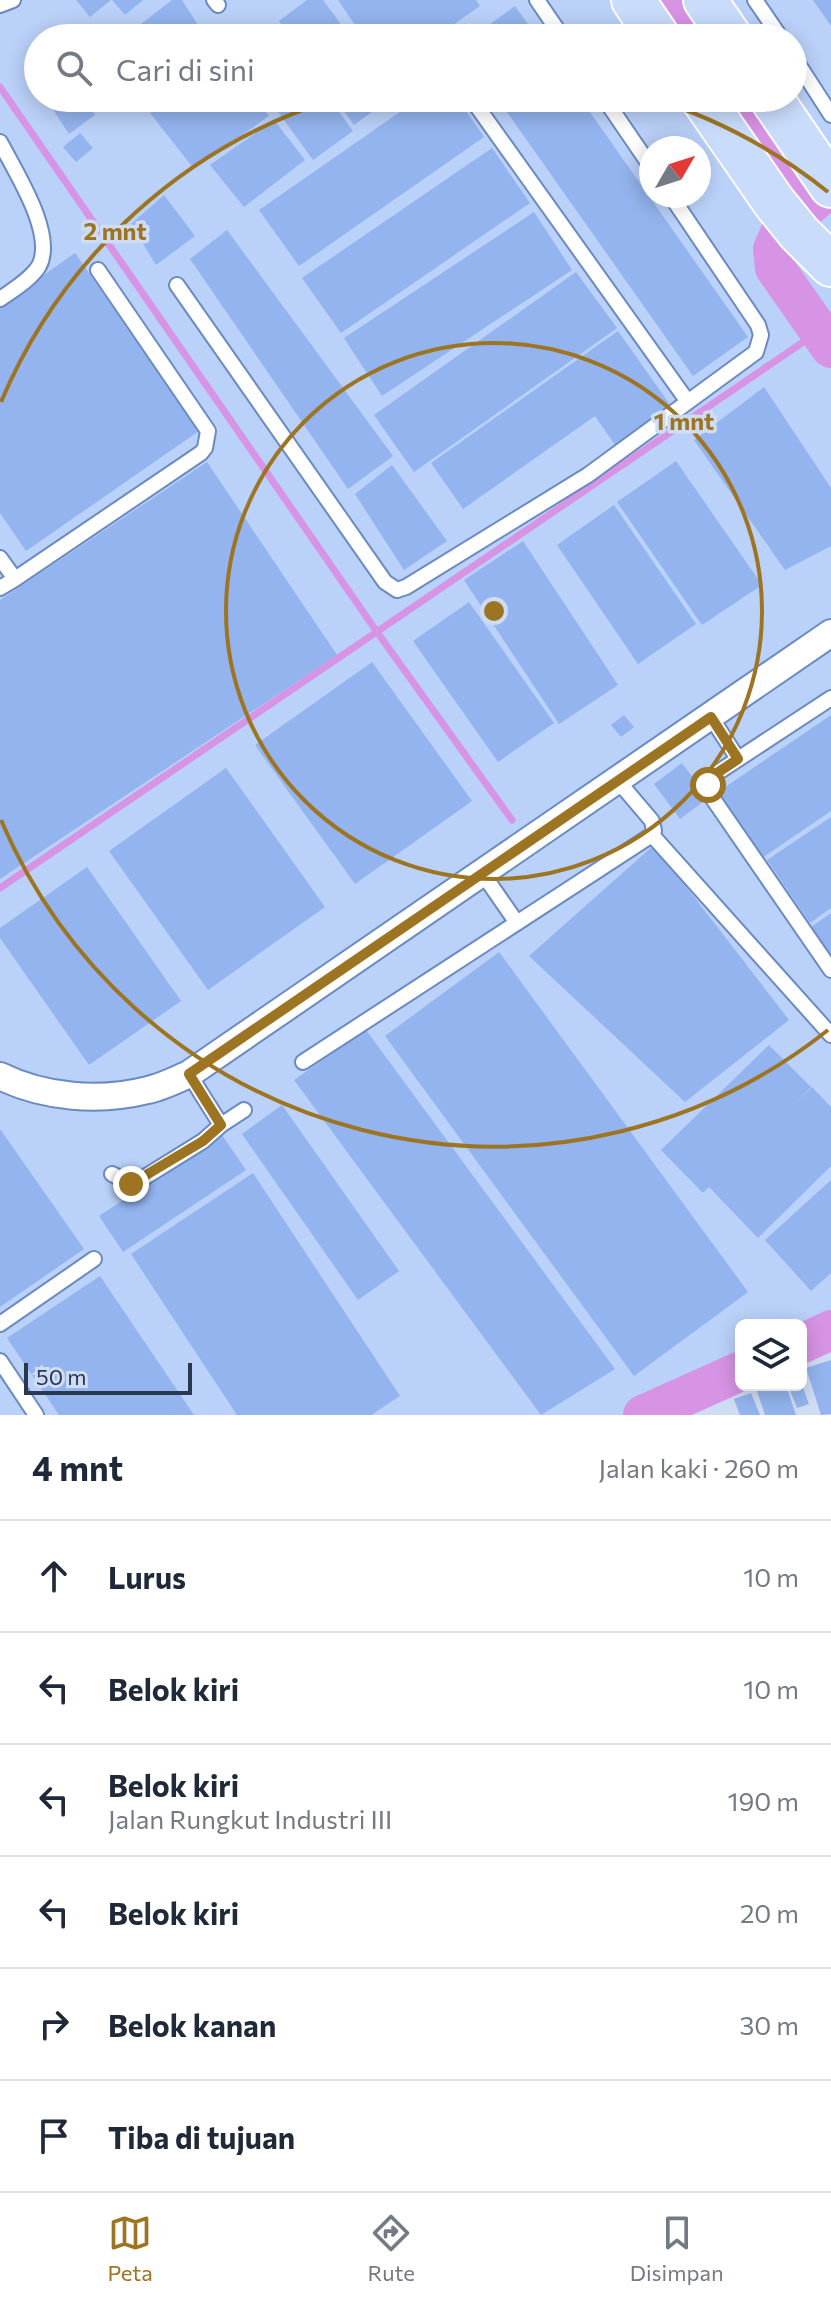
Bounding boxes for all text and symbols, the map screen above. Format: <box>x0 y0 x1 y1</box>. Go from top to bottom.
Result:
search box <box>24 24 807 112</box>
icon: search <box>52 46 96 90</box>
text: Cari di sini <box>116 50 255 87</box>
north arrow <box>639 136 711 208</box>
text: 2 mnt <box>83 216 147 245</box>
text: 1 mnt <box>654 406 714 435</box>
centre of rings <box>480 597 508 625</box>
route start <box>690 767 726 803</box>
route end <box>113 1166 149 1202</box>
map controls <box>735 1319 807 1391</box>
button: layers <box>735 1319 807 1391</box>
scale bar <box>24 1359 192 1395</box>
text: 50 m <box>36 1363 86 1390</box>
text: 4 mnt <box>32 1446 123 1488</box>
text: Jalan kaki · 260 m <box>598 1452 799 1483</box>
icon: ahead <box>32 1554 76 1598</box>
text: Lurus <box>108 1558 186 1595</box>
text: 10 m <box>743 1561 799 1592</box>
icon: left <box>32 1666 76 1710</box>
text: Belok kiri <box>108 1670 239 1707</box>
text: 10 m <box>743 1673 799 1704</box>
text: Belok kiri <box>108 1766 239 1803</box>
icon: left <box>32 1778 76 1822</box>
text: 190 m <box>727 1785 799 1816</box>
text: Jalan Rungkut Industri III <box>108 1803 392 1834</box>
icon: left <box>32 1890 76 1934</box>
text: Belok kiri <box>108 1894 239 1931</box>
text: 20 m <box>740 1897 799 1928</box>
icon: right <box>32 2002 76 2046</box>
text: Belok kanan <box>108 2006 276 2043</box>
text: 30 m <box>740 2009 799 2040</box>
icon: arrive <box>32 2114 76 2158</box>
text: Tiba di tujuan <box>108 2118 295 2155</box>
tab: Peta <box>107 2211 153 2286</box>
tab: Rute <box>368 2211 415 2286</box>
tab: Disimpan <box>630 2211 724 2286</box>

